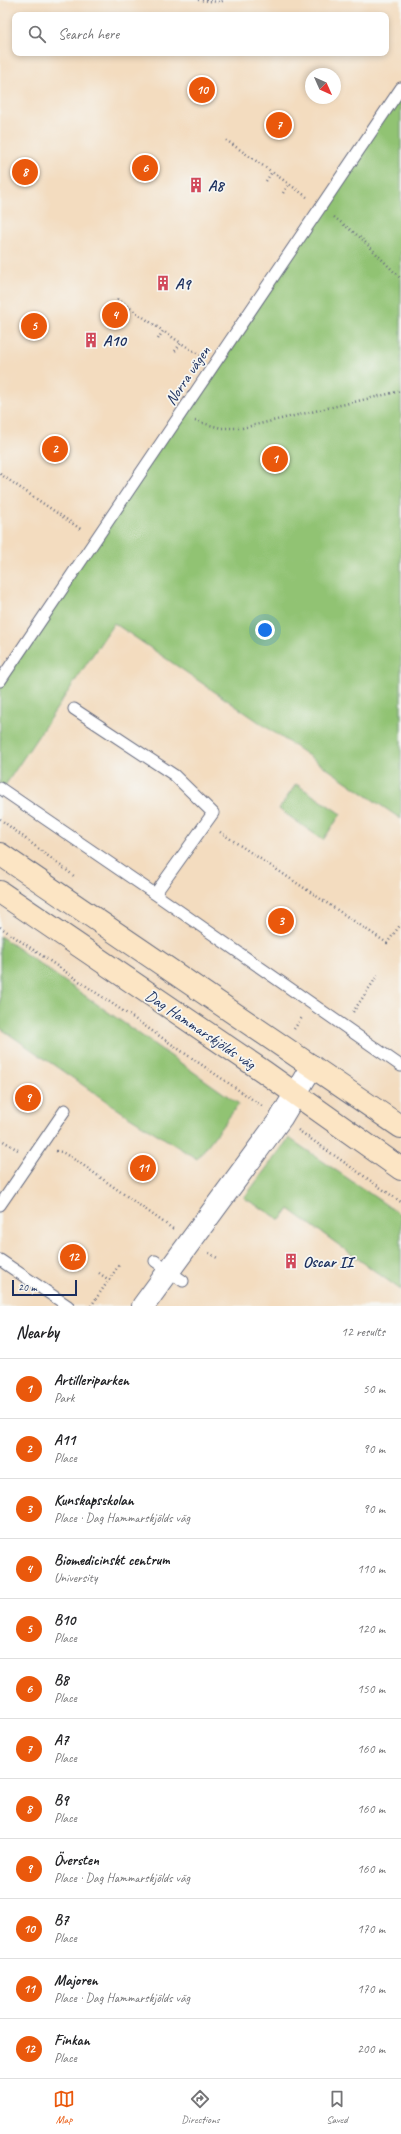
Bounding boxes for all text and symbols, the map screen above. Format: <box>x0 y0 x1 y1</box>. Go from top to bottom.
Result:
search box <box>12 12 389 56</box>
icon: search <box>26 23 48 45</box>
text: Search here <box>58 25 119 44</box>
north arrow <box>305 68 341 104</box>
pin: 10 <box>189 75 215 105</box>
pin: 7 <box>266 110 292 140</box>
pin: 6 <box>132 153 158 183</box>
pin: 8 <box>12 157 38 187</box>
building icon: A8 <box>187 176 205 194</box>
place label: A8 <box>208 176 225 196</box>
building icon: A9 <box>154 274 172 292</box>
place label: A9 <box>175 274 192 294</box>
pin: 4 <box>102 300 128 330</box>
pin: 5 <box>21 311 47 341</box>
building icon: A10 <box>82 331 100 349</box>
place label: A10 <box>103 331 127 351</box>
street label: Norra vägen <box>161 341 215 409</box>
pin: 2 <box>42 434 68 464</box>
pin: 1 <box>262 444 288 474</box>
your location <box>255 620 275 640</box>
pin: 3 <box>268 906 294 936</box>
street label: Dag Hammarskjölds väg <box>141 986 261 1075</box>
pin: 9 <box>15 1083 41 1113</box>
pin: 11 <box>130 1153 156 1183</box>
pin: 12 <box>60 1242 86 1272</box>
building icon: Oscar II <box>282 1252 300 1270</box>
place label: Oscar II <box>303 1252 356 1272</box>
scale bar <box>12 1278 77 1297</box>
text: 20 m <box>18 1280 37 1294</box>
text: Nearby <box>16 1322 59 1343</box>
text: 12 results <box>341 1324 385 1340</box>
text: Artilleriparken <box>54 1371 129 1390</box>
text: 1 <box>26 1381 32 1397</box>
text: 50 m <box>363 1381 385 1397</box>
text: Park <box>54 1390 75 1406</box>
text: A11 <box>54 1431 75 1450</box>
text: 2 <box>26 1441 32 1457</box>
text: 90 m <box>363 1441 385 1457</box>
text: Place <box>54 1450 77 1466</box>
text: Kunskapsskolan <box>54 1491 134 1510</box>
text: 3 <box>26 1501 32 1517</box>
text: 90 m <box>363 1501 385 1517</box>
text: Place · Dag Hammarskjölds väg <box>54 1510 190 1526</box>
text: Biomedicinskt centrum <box>54 1551 170 1570</box>
text: 4 <box>26 1561 32 1577</box>
text: 110 m <box>357 1561 385 1577</box>
text: University <box>54 1570 97 1586</box>
text: B10 <box>54 1611 75 1630</box>
text: 5 <box>26 1621 32 1637</box>
text: 120 m <box>357 1621 385 1637</box>
text: Place <box>54 1630 77 1646</box>
text: B8 <box>54 1671 69 1690</box>
text: 6 <box>26 1681 32 1697</box>
text: 150 m <box>357 1681 385 1697</box>
text: Place <box>54 1690 77 1706</box>
text: A7 <box>54 1731 68 1750</box>
text: 7 <box>26 1741 32 1757</box>
text: 160 m <box>357 1741 385 1757</box>
text: Place <box>54 1750 77 1766</box>
text: B9 <box>54 1791 68 1810</box>
text: 8 <box>26 1801 32 1817</box>
text: 160 m <box>357 1801 385 1817</box>
text: Place <box>54 1810 77 1826</box>
text: Översten <box>54 1851 99 1870</box>
text: 9 <box>26 1861 32 1877</box>
text: 160 m <box>357 1861 385 1877</box>
text: Place · Dag Hammarskjölds väg <box>54 1870 190 1886</box>
text: B7 <box>54 1911 69 1930</box>
text: 10 <box>23 1921 35 1937</box>
text: 170 m <box>357 1921 385 1937</box>
text: Place <box>54 1930 77 1946</box>
text: Majoren <box>54 1971 98 1990</box>
text: 11 <box>23 1981 35 1997</box>
text: 170 m <box>357 1981 385 1997</box>
text: Place · Dag Hammarskjölds väg <box>54 1990 190 2006</box>
text: Finkan <box>54 2031 90 2050</box>
text: 12 <box>23 2041 35 2057</box>
text: 200 m <box>357 2041 385 2057</box>
text: Place <box>54 2050 77 2066</box>
tab: Map <box>53 2088 75 2126</box>
tab: Directions <box>181 2088 220 2126</box>
tab: Saved <box>326 2088 348 2126</box>

